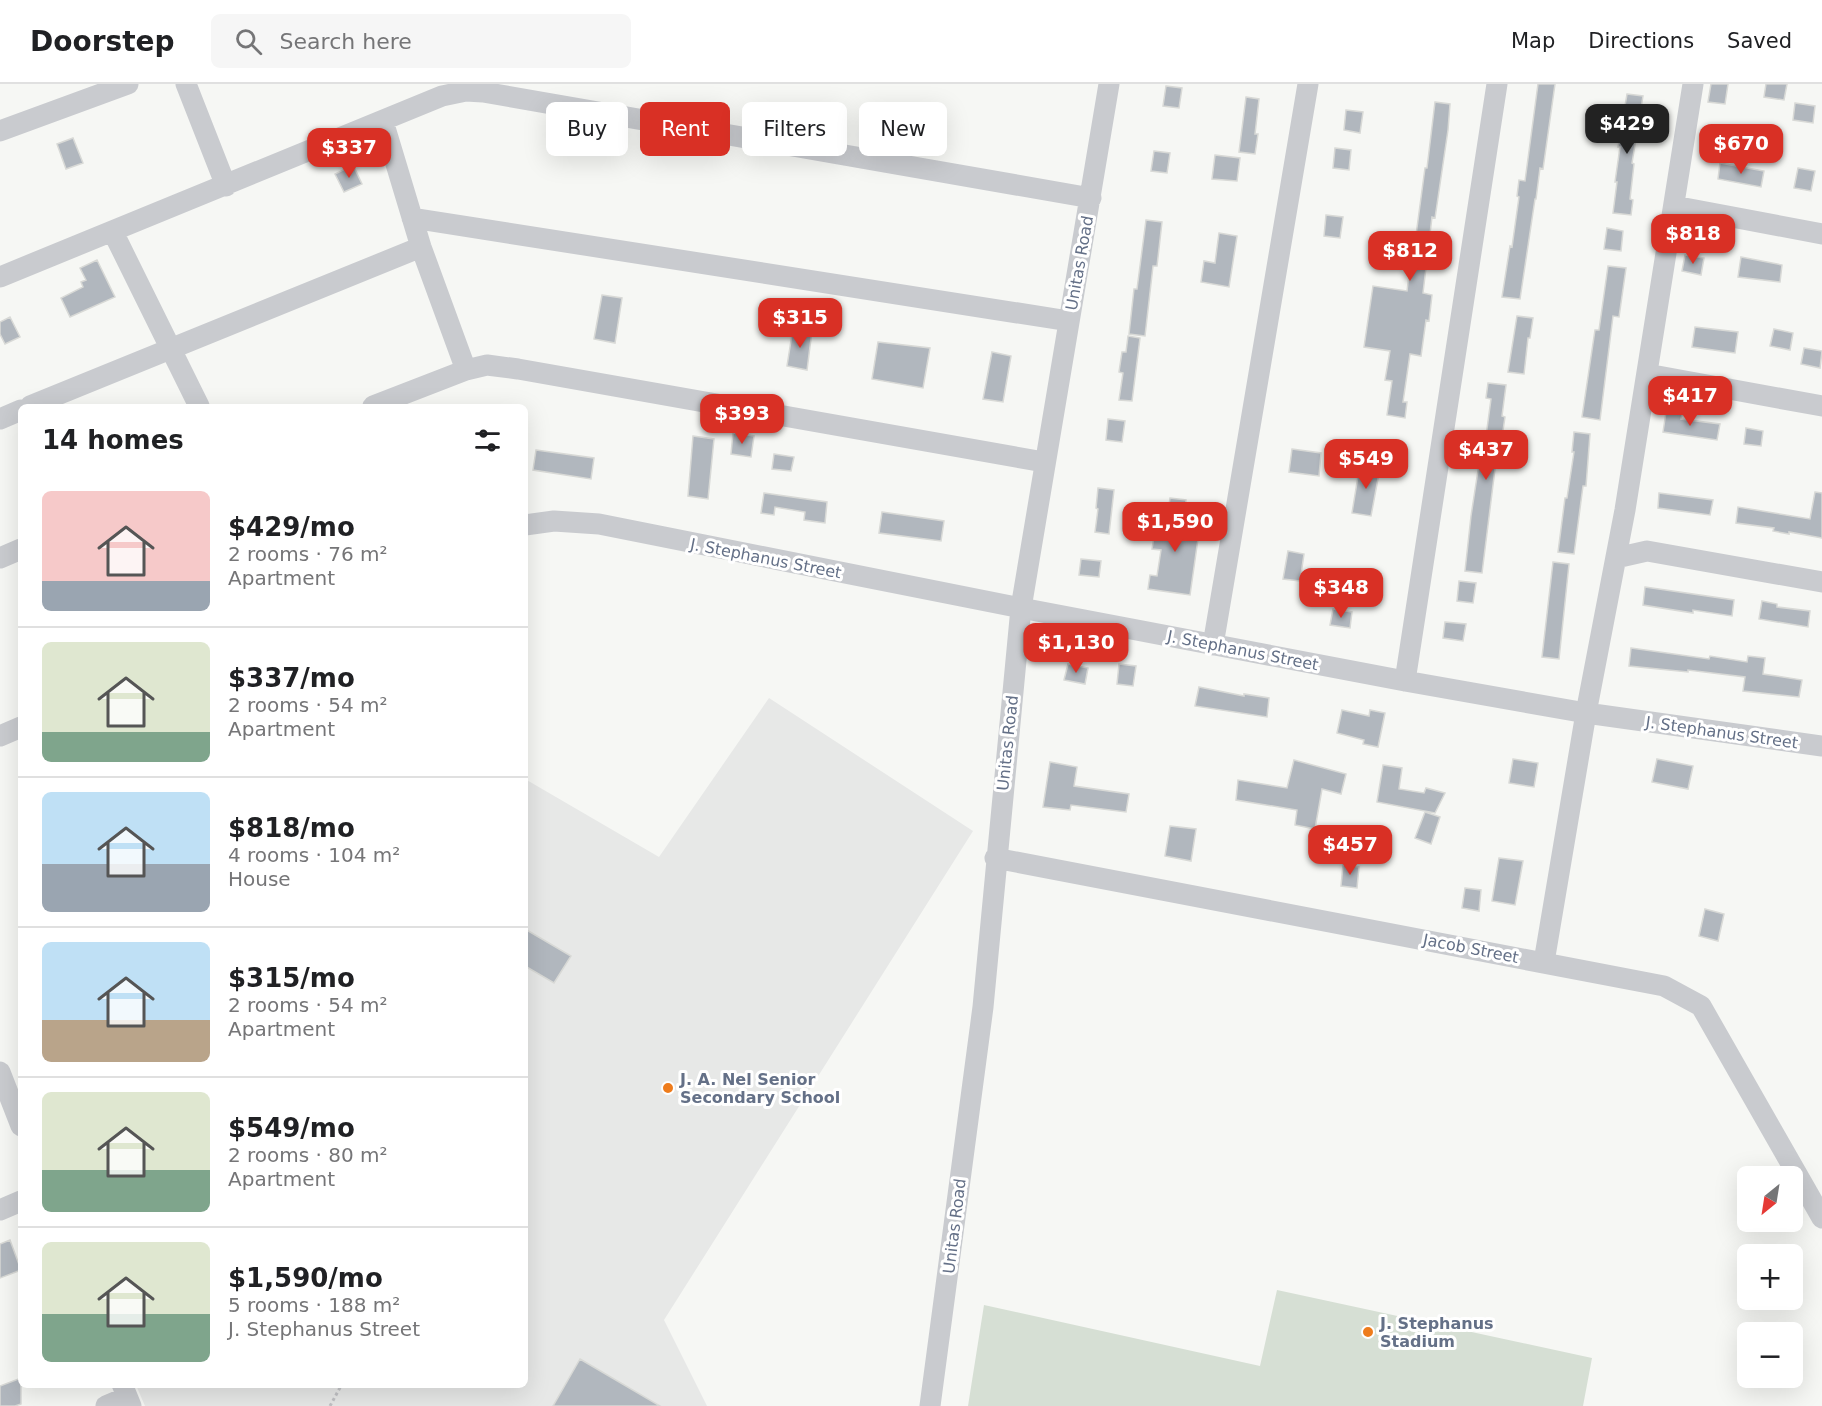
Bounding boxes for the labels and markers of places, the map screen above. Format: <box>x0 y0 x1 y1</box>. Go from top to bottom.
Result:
pin: $429 <box>1591 104 1663 155</box>
pin: $670 <box>1705 124 1777 175</box>
pin: $337 <box>313 128 385 179</box>
pin: $818 <box>1657 214 1729 265</box>
pin: $812 <box>1374 231 1446 282</box>
pin: $315 <box>764 298 836 349</box>
pin: $417 <box>1654 376 1726 427</box>
pin: $393 <box>706 394 778 445</box>
pin: $437 <box>1450 430 1522 481</box>
pin: $549 <box>1330 439 1402 490</box>
pin: $1,590 <box>1126 502 1224 553</box>
pin: $348 <box>1305 568 1377 619</box>
pin: $1,130 <box>1027 623 1125 674</box>
pin: $457 <box>1314 825 1386 876</box>
place label: J. A. Nel Senior Secondary School <box>679 1070 840 1107</box>
marker: J. A. Nel Senior Secondary School <box>661 1081 675 1095</box>
place label: J. Stephanus Stadium <box>1379 1314 1494 1351</box>
marker: J. Stephanus Stadium <box>1361 1325 1375 1339</box>

